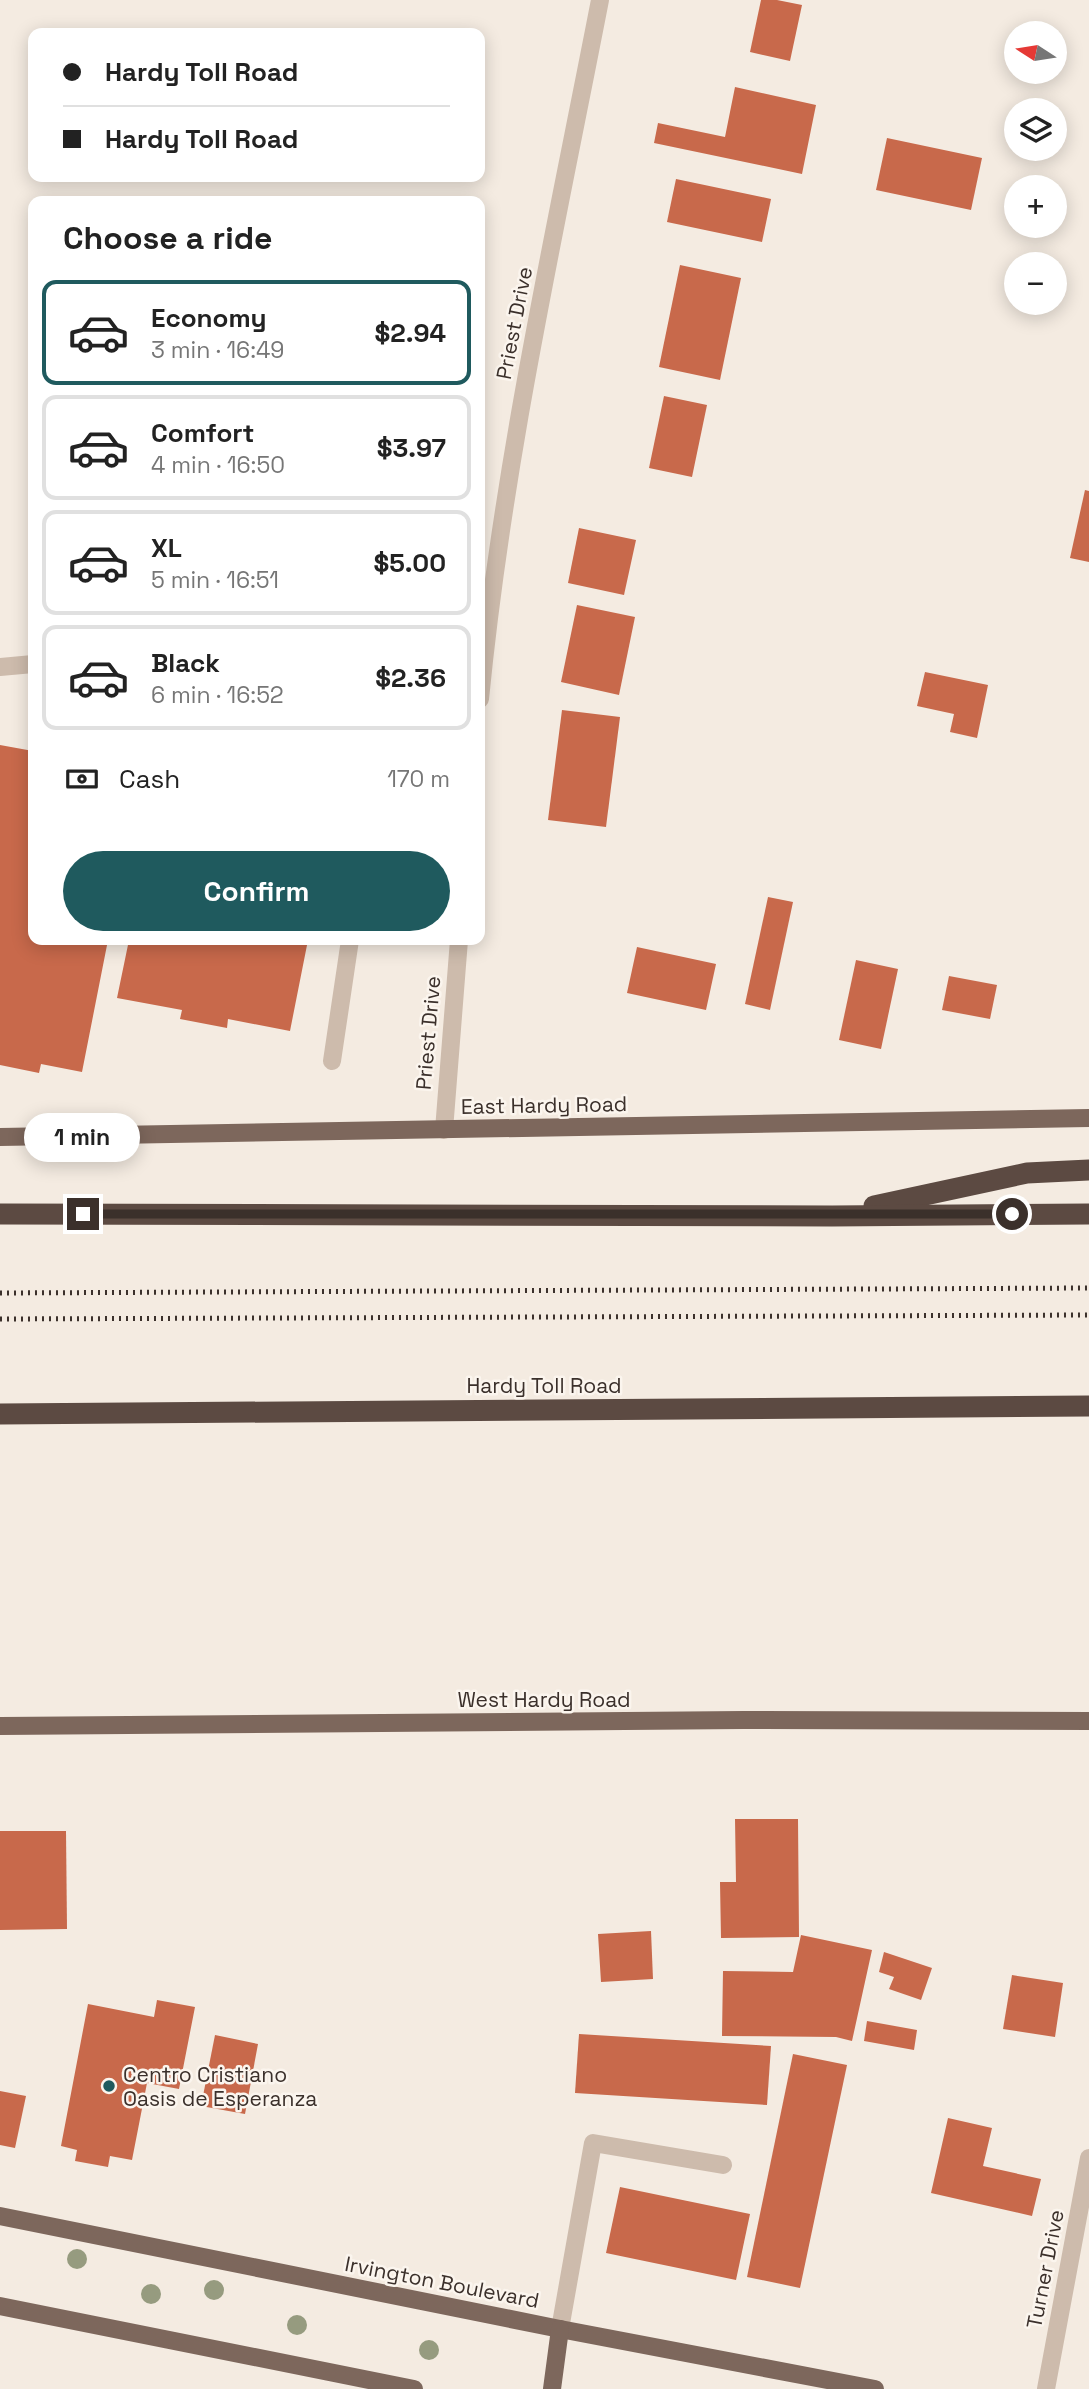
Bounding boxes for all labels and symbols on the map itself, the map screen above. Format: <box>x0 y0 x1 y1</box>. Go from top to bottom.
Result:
north arrow <box>1004 21 1068 84</box>
street label: Priest Drive <box>490 264 538 382</box>
street label: Priest Drive <box>410 975 446 1091</box>
street label: East Hardy Road <box>461 1090 627 1120</box>
callout: 1 min <box>25 1112 141 1162</box>
route end <box>67 1198 99 1230</box>
route start <box>996 1198 1028 1230</box>
street label: Hardy Toll Road <box>466 1372 622 1399</box>
street label: West Hardy Road <box>457 1686 631 1713</box>
place label: Centro Cristiano Oasis de Esperanza <box>123 2061 317 2112</box>
marker: Centro Cristiano Oasis de Esperanza <box>101 2078 117 2094</box>
street label: Turner Drive <box>1020 2207 1070 2331</box>
street label: Irvington Boulevard <box>343 2250 541 2314</box>

